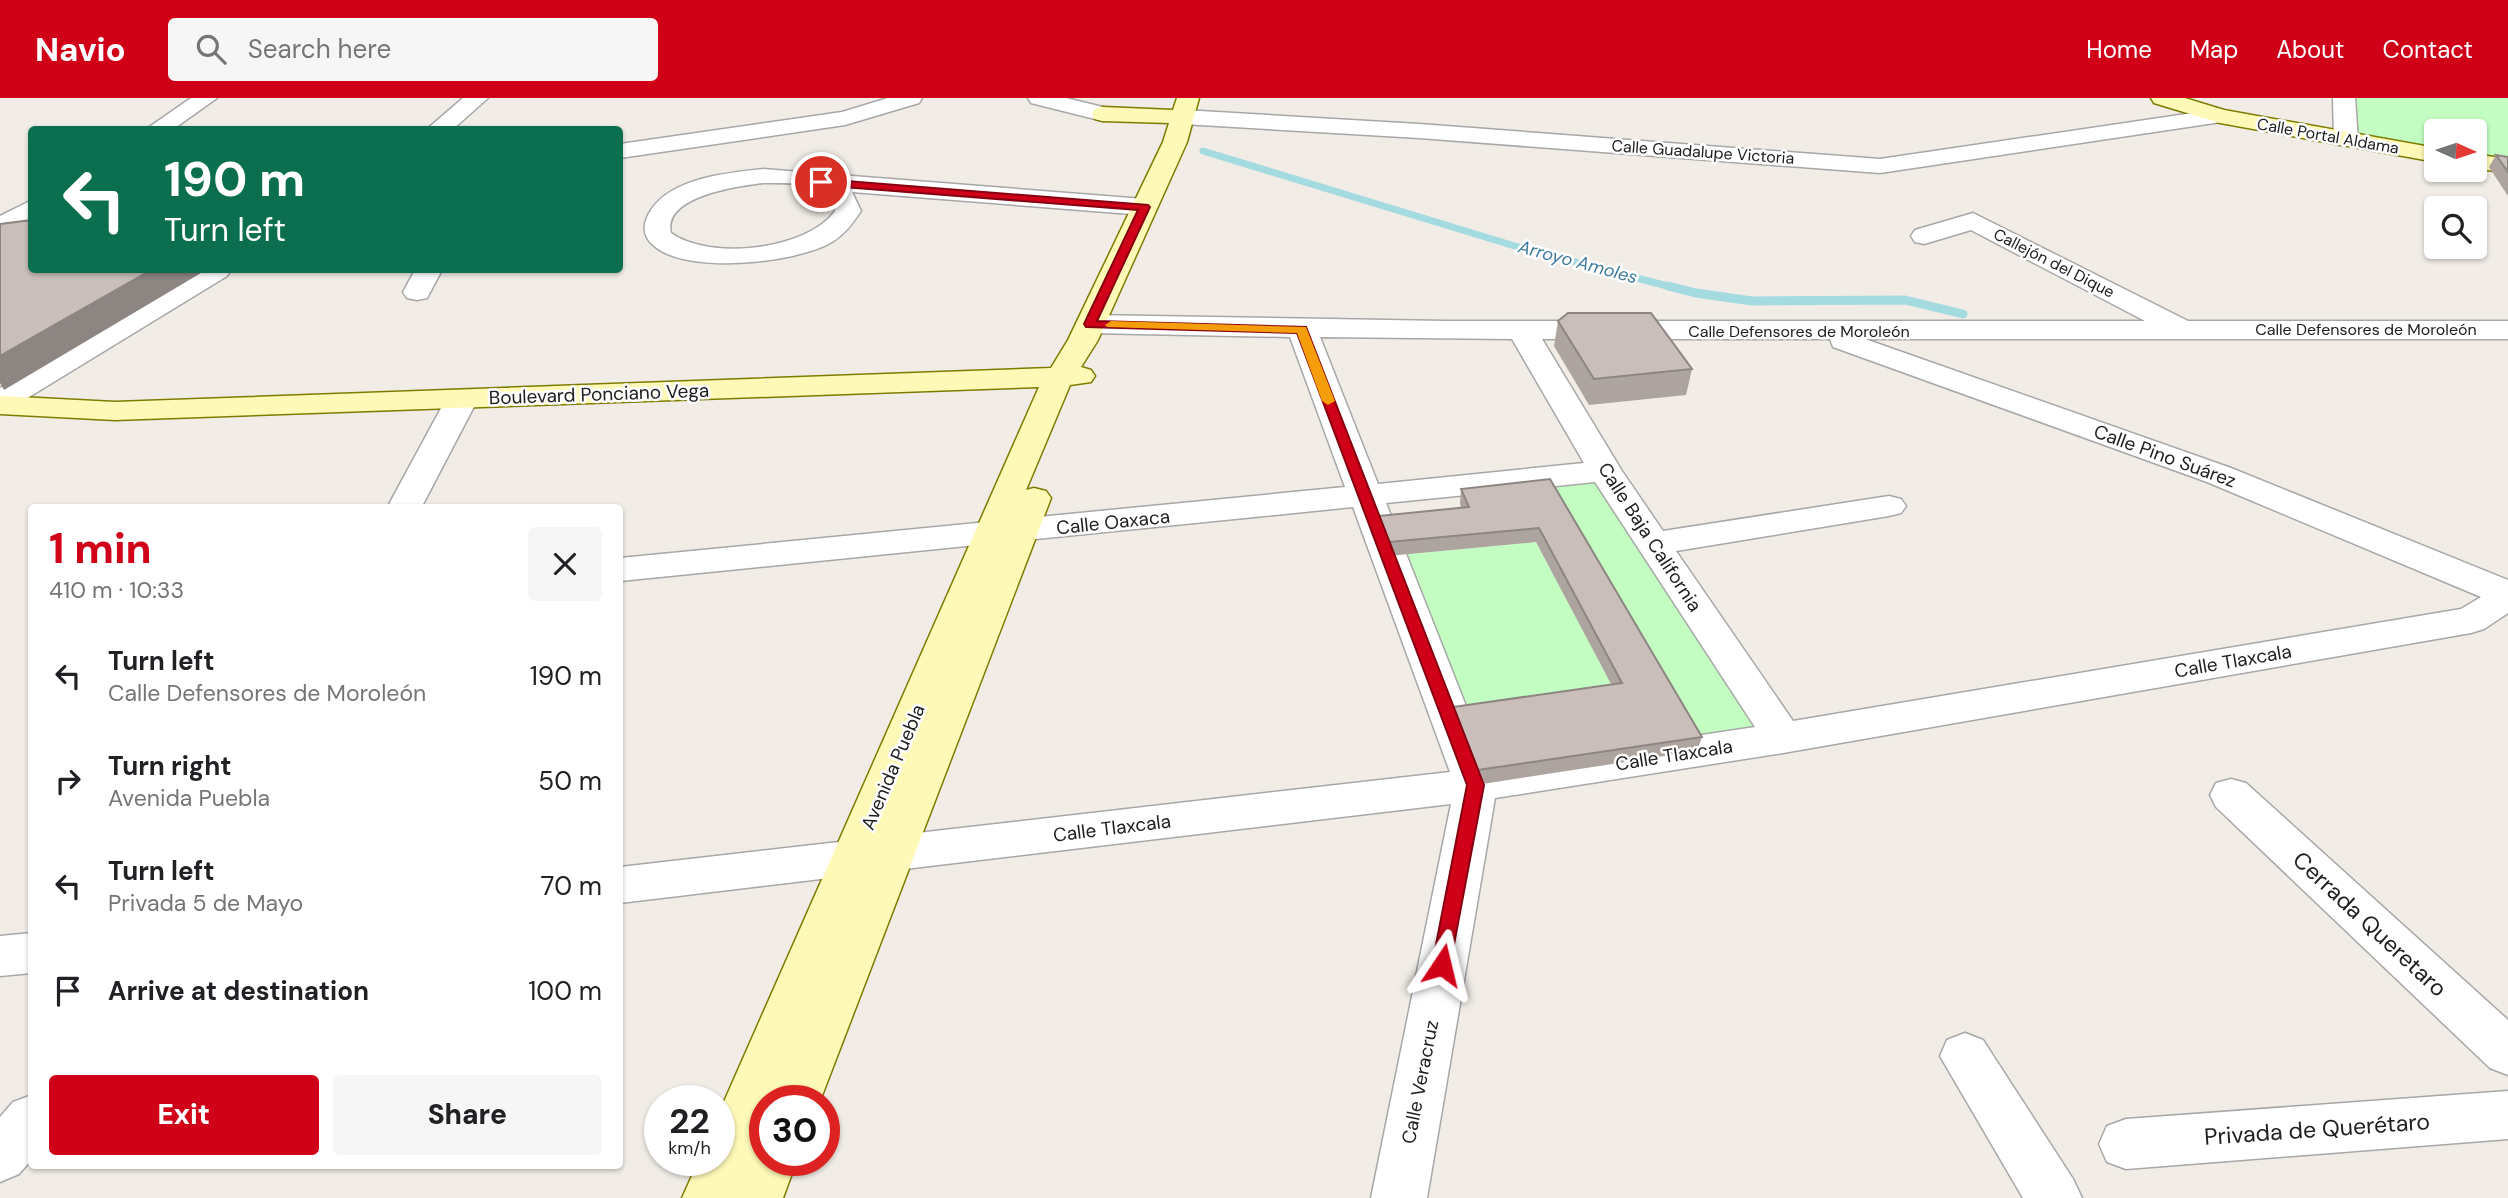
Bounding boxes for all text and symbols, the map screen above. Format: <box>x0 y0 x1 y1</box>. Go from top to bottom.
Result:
search box <box>168 18 658 81</box>
text: Navio <box>35 28 126 71</box>
icon: search <box>192 30 230 68</box>
text: Search here <box>248 32 391 66</box>
text: Home <box>2086 34 2152 65</box>
text: Map <box>2190 34 2238 65</box>
text: About <box>2276 34 2345 65</box>
text: Contact <box>2383 34 2473 65</box>
street label: Calle Portal Aldama <box>2255 113 2401 159</box>
north arrow <box>2424 119 2487 182</box>
map controls <box>2424 119 2487 259</box>
street label: Calle Guadalupe Victoria <box>1611 135 1795 169</box>
text: 190 m <box>164 147 305 211</box>
pin <box>791 152 851 212</box>
icon: left <box>49 154 140 245</box>
icon: arrive <box>802 163 840 201</box>
button: search <box>2424 196 2487 259</box>
text: Turn left <box>164 209 286 251</box>
street label: Callejón del Dique <box>1990 223 2118 303</box>
water label: Arroyo Amoles <box>1515 234 1640 289</box>
street label: Calle Defensores de Moroleón <box>2255 319 2477 340</box>
street label: Calle Defensores de Moroleón <box>1688 321 1910 342</box>
street label: Boulevard Ponciano Vega <box>488 378 710 410</box>
street label: Calle Pino Suárez <box>2090 419 2240 493</box>
street label: Calle Baja California <box>1592 458 1708 616</box>
street label: Calle Oaxaca <box>1055 504 1171 540</box>
text: 1 min <box>49 521 152 576</box>
button: close <box>528 527 602 601</box>
text: 410 m · 10:33 <box>49 575 184 605</box>
street label: Calle Tlaxcala <box>2173 638 2293 684</box>
text: Turn left <box>108 644 215 678</box>
icon: left <box>49 657 87 695</box>
text: 190 m <box>530 659 602 693</box>
text: Calle Defensores de Moroleón <box>108 678 426 708</box>
street label: Avenida Puebla <box>855 700 931 834</box>
street label: Calle Tlaxcala <box>1614 733 1734 777</box>
text: Turn right <box>108 749 232 783</box>
icon: right <box>49 762 87 800</box>
text: 50 m <box>538 764 602 798</box>
text: Avenida Puebla <box>108 783 270 813</box>
street label: Calle Tlaxcala <box>1052 808 1172 848</box>
street label: Cerrada Queretaro <box>2287 845 2453 1003</box>
text: Turn left <box>108 854 215 888</box>
icon: left <box>49 867 87 905</box>
text: 70 m <box>541 869 602 903</box>
text: Privada 5 de Mayo <box>108 888 303 918</box>
position arrow <box>1405 928 1479 1002</box>
icon: arrive <box>49 972 87 1010</box>
text: Arrive at destination <box>108 974 369 1008</box>
text: 100 m <box>528 974 602 1008</box>
street label: Calle Veracruz <box>1396 1018 1444 1146</box>
button: Exit <box>49 1075 319 1155</box>
button: Share <box>333 1075 602 1155</box>
speed limit sign: 30 <box>749 1085 840 1176</box>
text: 22 <box>669 1098 710 1144</box>
street label: Privada de Querétaro <box>2203 1106 2431 1152</box>
text: km/h <box>668 1136 711 1160</box>

